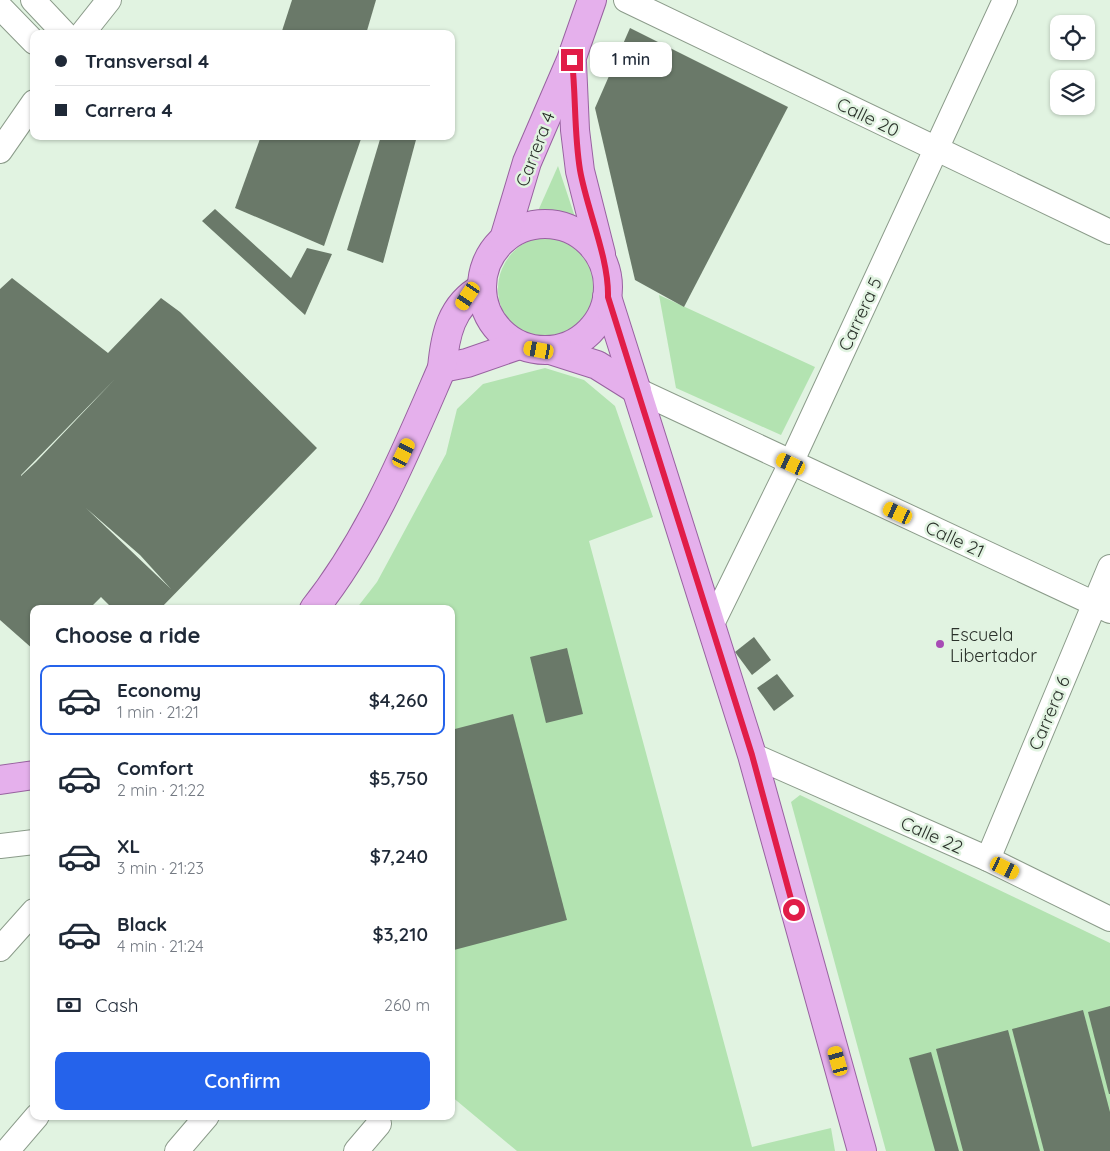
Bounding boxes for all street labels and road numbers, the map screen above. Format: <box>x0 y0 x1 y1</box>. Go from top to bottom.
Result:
street label: Calle 20 <box>833 92 903 142</box>
street label: Carrera 4 <box>510 108 560 190</box>
street label: Carrera 5 <box>833 273 887 355</box>
street label: Calle 21 <box>922 515 988 563</box>
street label: Carrera 6 <box>1023 672 1075 754</box>
street label: Calle 22 <box>897 811 967 859</box>

